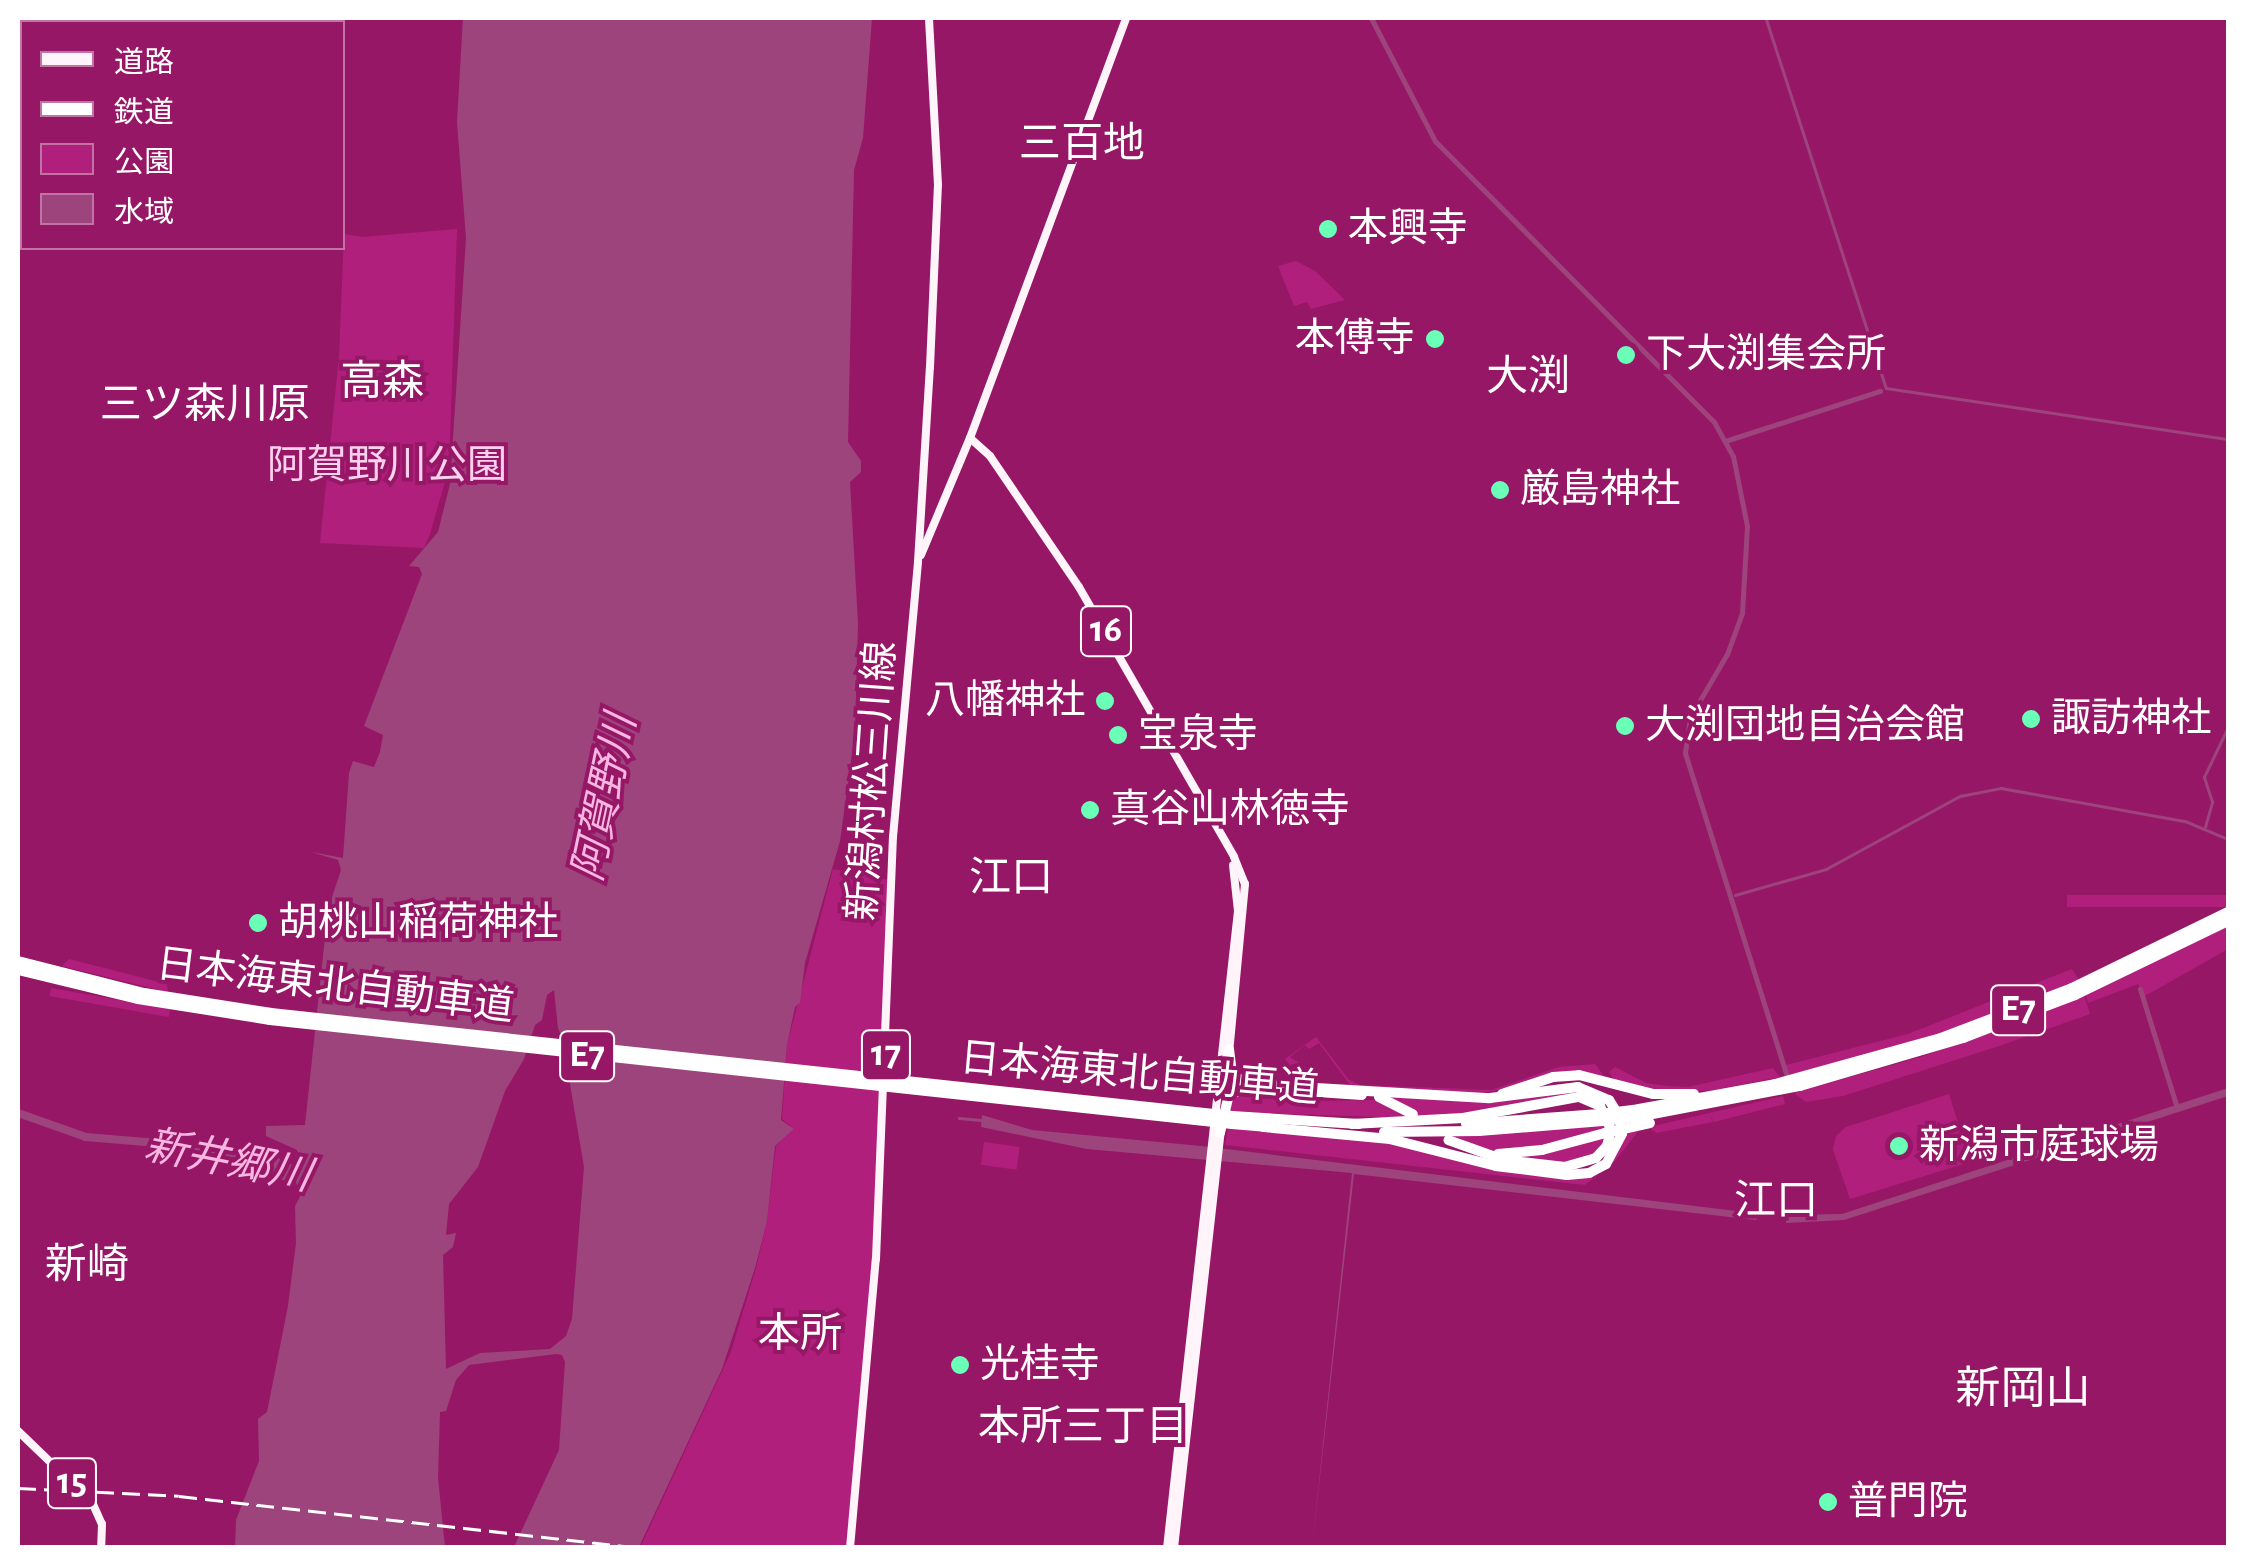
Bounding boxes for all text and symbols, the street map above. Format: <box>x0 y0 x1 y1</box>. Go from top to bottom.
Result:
legend <box>20 20 345 250</box>
text: 道路 <box>114 48 174 78</box>
text: 鉄道 <box>114 98 174 128</box>
district label: 三百地 <box>1019 119 1145 169</box>
text: 公園 <box>114 148 174 178</box>
text: 水域 <box>114 198 174 228</box>
place label: 本興寺 <box>1348 205 1468 253</box>
marker: 本興寺 <box>1317 218 1339 240</box>
place label: 本傅寺 <box>1295 315 1415 363</box>
marker: 本傅寺 <box>1424 328 1446 350</box>
place label: 下大渕集会所 <box>1646 331 1886 379</box>
marker: 下大渕集会所 <box>1615 344 1637 366</box>
district label: 大渕 <box>1486 352 1570 402</box>
district label: 高森 <box>340 357 424 407</box>
district label: 三ツ森川原 <box>100 380 310 430</box>
park label: 阿賀野川公園 <box>267 442 507 490</box>
place label: 厳島神社 <box>1520 466 1680 514</box>
marker: 厳島神社 <box>1489 479 1511 501</box>
road number: 16 <box>1078 598 1134 664</box>
street label: 新潟村松三川線 <box>838 640 906 922</box>
place label: 八幡神社 <box>925 677 1085 725</box>
marker: 八幡神社 <box>1094 690 1116 712</box>
place label: 諏訪神社 <box>2051 695 2211 743</box>
place label: 大渕団地自治会館 <box>1645 702 1965 750</box>
marker: 諏訪神社 <box>2020 708 2042 730</box>
water label: 阿賀野川 <box>563 711 647 885</box>
place label: 宝泉寺 <box>1138 711 1258 759</box>
marker: 大渕団地自治会館 <box>1614 715 1636 737</box>
marker: 宝泉寺 <box>1107 724 1129 746</box>
place label: 真谷山林徳寺 <box>1110 786 1350 834</box>
marker: 真谷山林徳寺 <box>1079 799 1101 821</box>
district label: 江口 <box>969 853 1053 903</box>
place label: 胡桃山稲荷神社 <box>278 899 558 947</box>
marker: 胡桃山稲荷神社 <box>247 912 269 934</box>
street label: 日本海東北自動車道 <box>153 940 517 1032</box>
road number: E7 <box>1988 977 2048 1043</box>
road number: 17 <box>858 1022 914 1088</box>
road number: E7 <box>557 1023 617 1089</box>
street label: 日本海東北自動車道 <box>958 1034 1320 1114</box>
water label: 新井郷川 <box>141 1120 315 1202</box>
place label: 新潟市庭球場 <box>1919 1122 2159 1170</box>
marker: 新潟市庭球場 <box>1888 1135 1910 1157</box>
district label: 江口 <box>1734 1176 1818 1226</box>
district label: 新崎 <box>45 1240 129 1290</box>
district label: 本所 <box>758 1309 842 1359</box>
place label: 光桂寺 <box>980 1341 1100 1389</box>
marker: 光桂寺 <box>949 1354 971 1376</box>
district label: 新岡山 <box>1956 1363 2090 1417</box>
district label: 本所三丁目 <box>978 1402 1188 1452</box>
road number: 15 <box>44 1450 100 1516</box>
place label: 普門院 <box>1848 1478 1968 1526</box>
marker: 普門院 <box>1817 1491 1839 1513</box>

